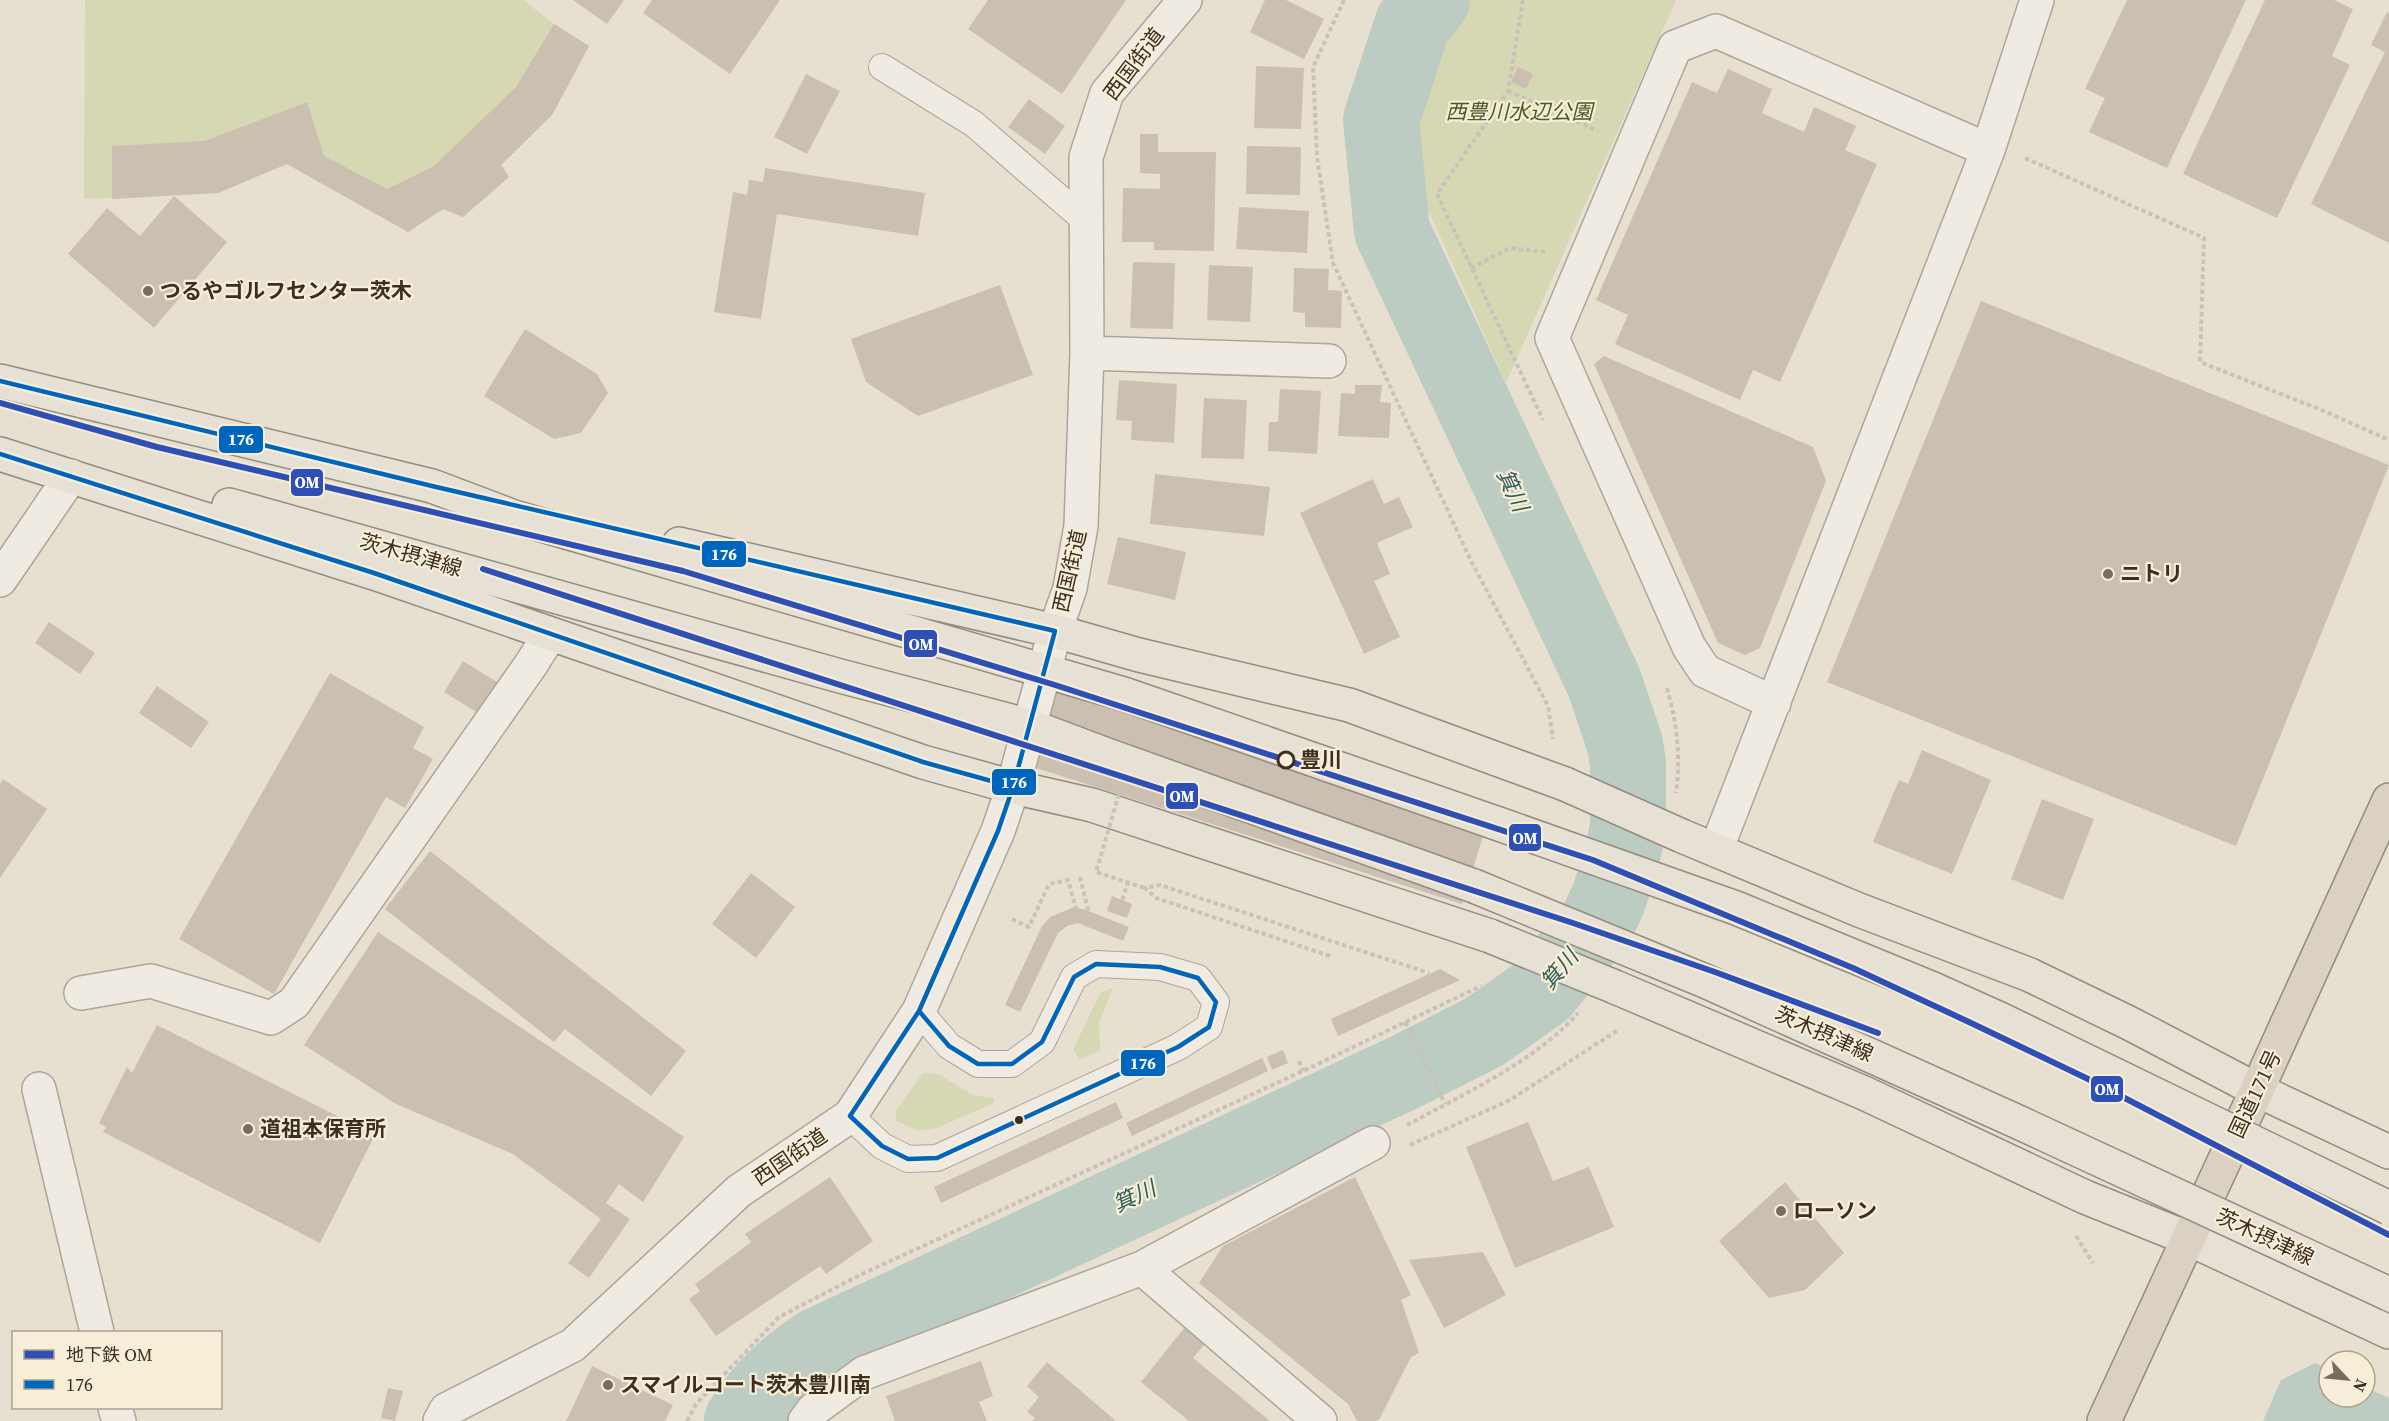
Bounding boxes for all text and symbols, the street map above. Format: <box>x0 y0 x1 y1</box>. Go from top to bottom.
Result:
street label: 西国街道 <box>1097 21 1170 106</box>
park label: 西豊川水辺公園 <box>1446 97 1595 126</box>
place label: つるやゴルフセンター茨木 <box>160 276 412 305</box>
marker: つるやゴルフセンター茨木 <box>141 284 155 298</box>
line badge: 176 <box>218 425 264 454</box>
text: 176 <box>228 428 254 450</box>
water label: 箕川 <box>1490 464 1537 518</box>
line badge: OM <box>290 468 324 497</box>
text: OM <box>294 471 320 493</box>
street label: 茨木摂津線 <box>357 526 466 583</box>
street label: 西国街道 <box>1046 527 1093 615</box>
line badge: 176 <box>701 540 747 568</box>
text: 176 <box>711 543 737 565</box>
place label: ニトリ <box>2120 559 2183 588</box>
marker: ニトリ <box>2101 567 2115 581</box>
line badge: OM <box>903 629 938 658</box>
text: OM <box>908 633 934 655</box>
place label: 豊川 <box>1300 745 1342 774</box>
marker: 豊川 <box>1277 751 1295 769</box>
line badge: 176 <box>991 768 1037 796</box>
text: 176 <box>1001 771 1027 793</box>
line badge: OM <box>1165 782 1199 810</box>
text: OM <box>1169 785 1195 807</box>
line badge: OM <box>1508 823 1542 852</box>
text: OM <box>1512 827 1538 849</box>
water label: 箕川 <box>1533 941 1586 996</box>
street label: 茨木摂津線 <box>1770 999 1878 1068</box>
street label: 国道171号 <box>2221 1045 2288 1143</box>
line badge: 176 <box>1120 1049 1166 1077</box>
text: 176 <box>1130 1052 1156 1074</box>
line badge: OM <box>2090 1075 2124 1103</box>
text: OM <box>2094 1078 2120 1100</box>
place label: 道祖本保育所 <box>260 1114 386 1143</box>
unlabelled marker <box>1013 1114 1025 1126</box>
street label: 西国街道 <box>747 1121 833 1192</box>
marker: 道祖本保育所 <box>241 1122 255 1136</box>
water label: 箕川 <box>1108 1172 1162 1219</box>
place label: ローソン <box>1793 1196 1877 1225</box>
street label: 茨木摂津線 <box>2212 1201 2319 1272</box>
marker: ローソン <box>1774 1204 1788 1218</box>
legend <box>12 1331 222 1409</box>
text: 地下鉄 OM <box>66 1342 153 1367</box>
north arrow <box>2317 1349 2377 1409</box>
place label: スマイルコート茨木豊川南 <box>620 1370 871 1399</box>
text: 176 <box>66 1372 93 1397</box>
text: N <box>2348 1376 2373 1396</box>
marker: スマイルコート茨木豊川南 <box>601 1378 615 1392</box>

